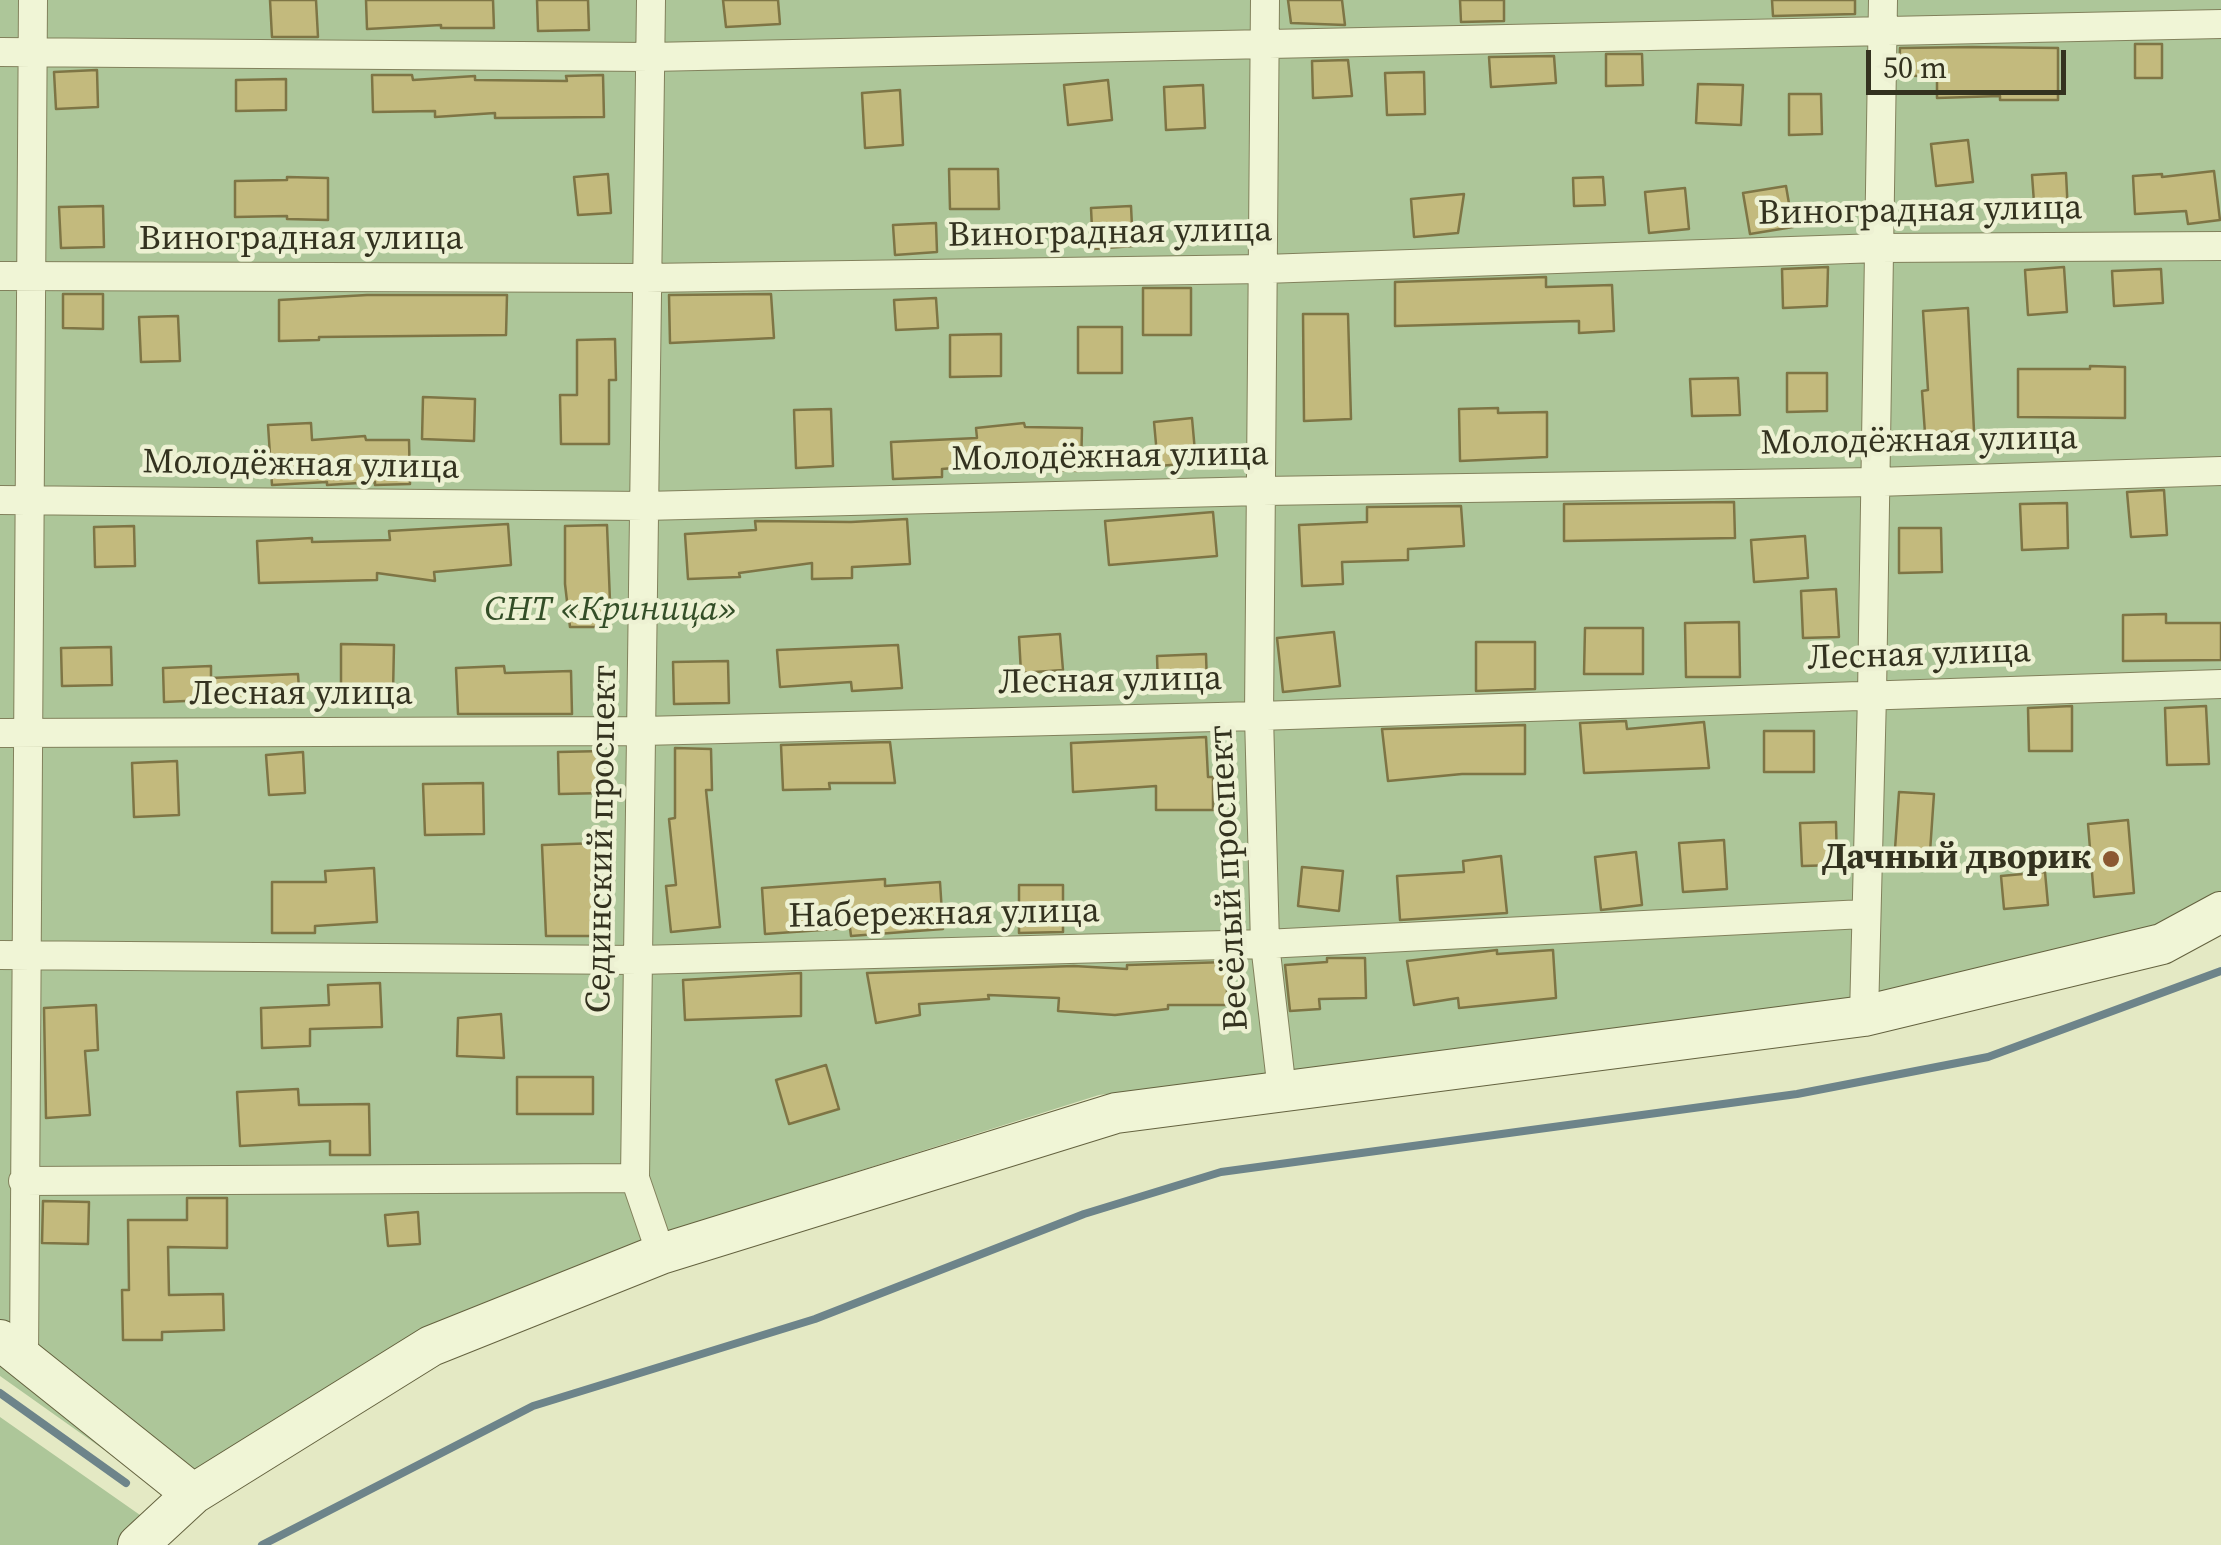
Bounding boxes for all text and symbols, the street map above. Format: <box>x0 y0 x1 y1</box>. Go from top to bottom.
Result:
scale bar <box>1871 30 2071 92</box>
text: 50 m <box>1883 47 1947 88</box>
street label: Виноградная улица <box>1757 188 2083 236</box>
street label: Виноградная улица <box>947 210 1273 258</box>
street label: Виноградная улица <box>139 219 463 261</box>
street label: Молодёжная улица <box>1760 418 2078 466</box>
street label: Молодёжная улица <box>951 434 1269 482</box>
street label: Молодёжная улица <box>142 442 460 490</box>
park label: СНТ «Криница» <box>485 590 737 632</box>
street label: Лесная улица <box>1806 631 2032 681</box>
street label: Лесная улица <box>998 659 1222 705</box>
street label: Сединский проспект <box>579 664 627 1014</box>
street label: Лесная улица <box>189 674 413 716</box>
street label: Весёлый проспект <box>1201 724 1259 1032</box>
place label: Дачный дворик <box>1822 838 2091 880</box>
marker: Дачный дворик <box>2100 848 2122 870</box>
street label: Набережная улица <box>788 891 1100 939</box>

